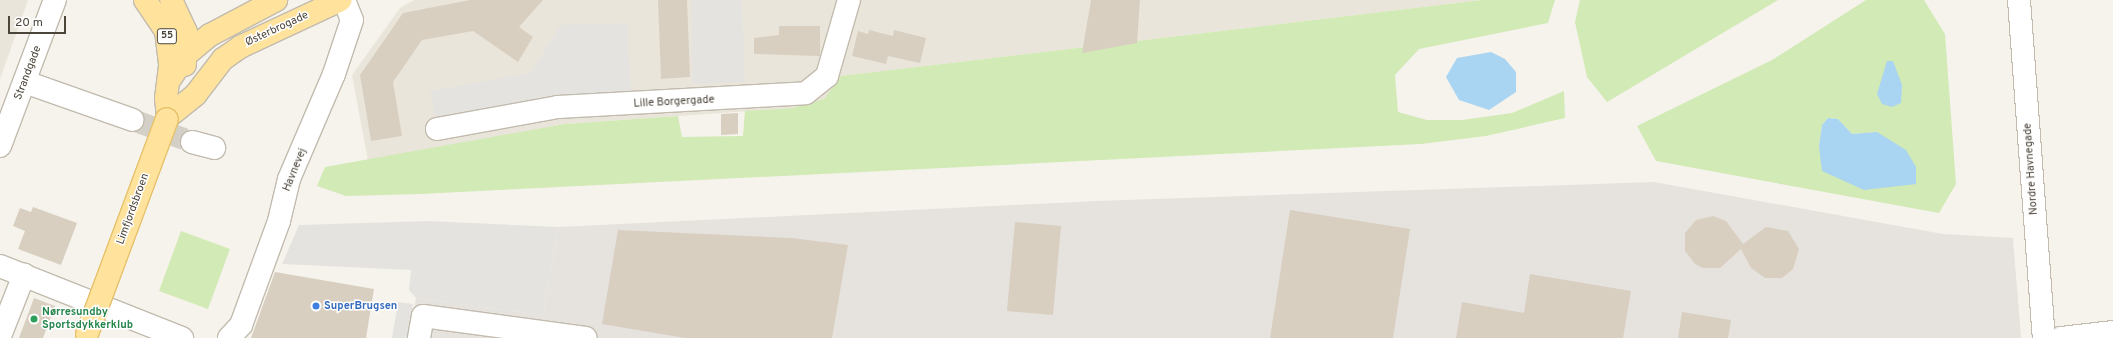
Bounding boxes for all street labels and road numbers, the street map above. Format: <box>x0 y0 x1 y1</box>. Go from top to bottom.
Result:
street label: Østerbrogade <box>243 9 311 49</box>
road number: 55 <box>156 28 178 44</box>
street label: Strandgade <box>12 44 44 102</box>
street label: Lille Borgergade <box>633 93 715 111</box>
street label: Nordre Havnegade <box>2021 123 2041 215</box>
street label: Havnevej <box>280 147 310 193</box>
street label: Limfjordsbroen <box>114 172 152 246</box>

